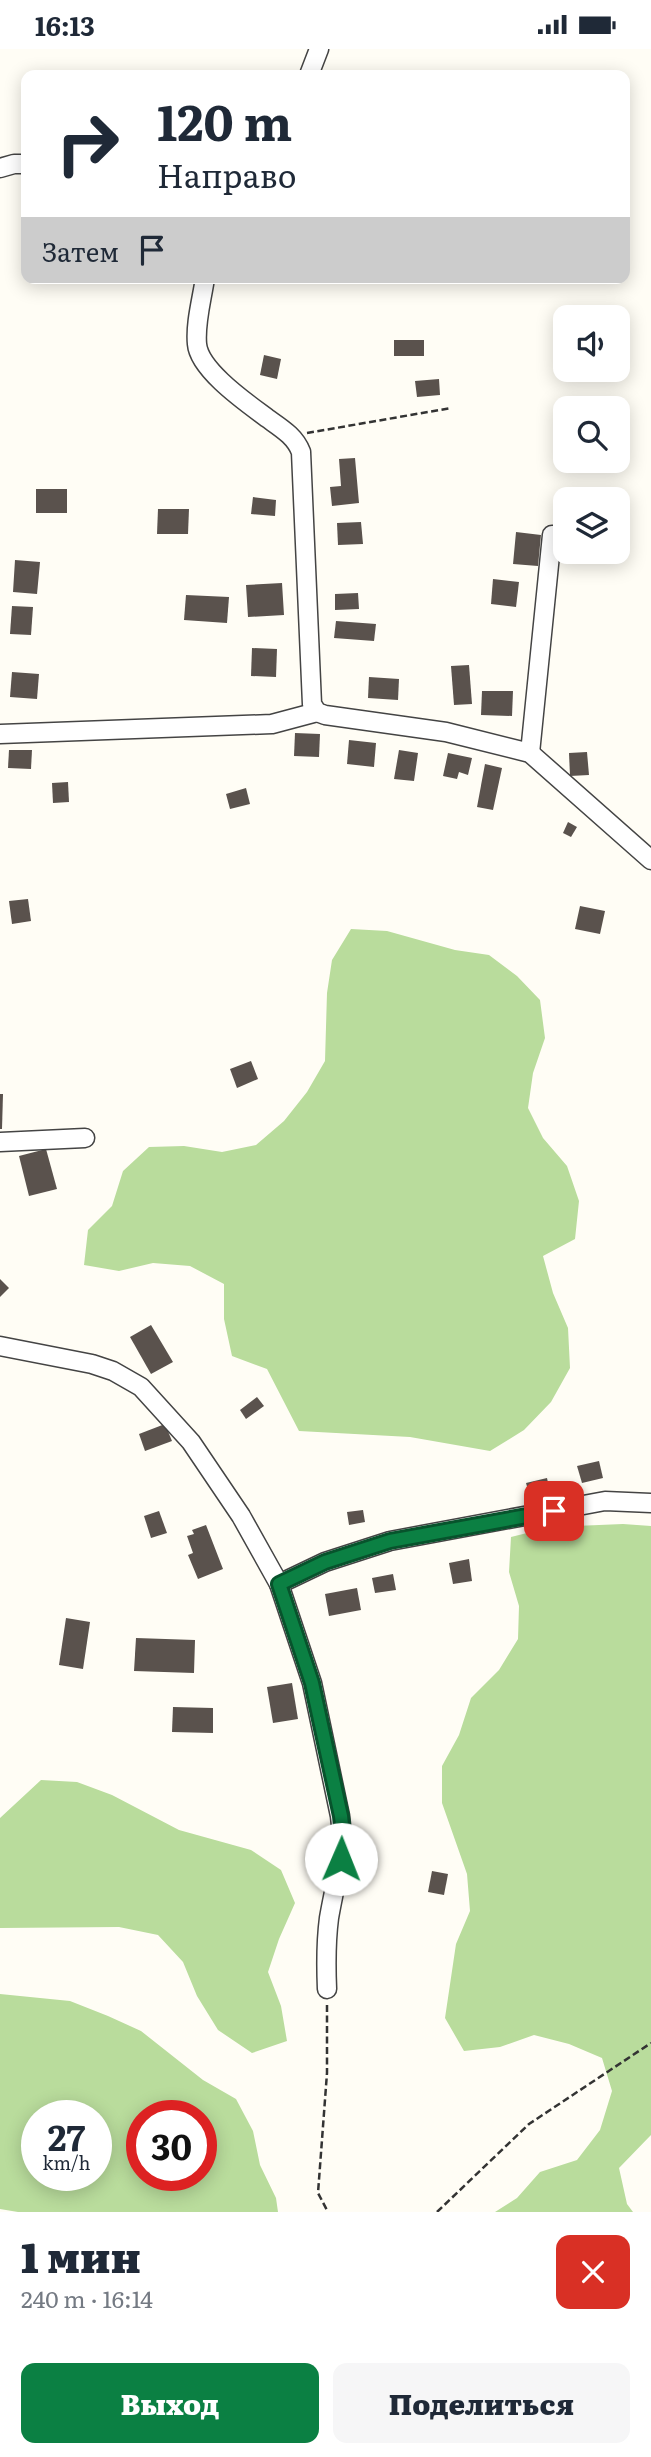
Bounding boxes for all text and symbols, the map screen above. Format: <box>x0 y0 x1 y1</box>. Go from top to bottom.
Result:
text: 16:13 <box>35 5 95 44</box>
text: 120 m <box>157 83 292 156</box>
icon: right <box>42 98 133 189</box>
text: Направо <box>157 150 297 198</box>
text: Затем <box>42 231 119 270</box>
icon: arrive <box>133 231 171 269</box>
map controls <box>553 305 630 564</box>
button: sound <box>553 305 630 382</box>
button: search <box>553 396 630 473</box>
button: layers <box>553 487 630 564</box>
pin <box>524 1481 584 1541</box>
icon: arrive <box>535 1492 573 1530</box>
position arrow <box>304 1822 378 1896</box>
speed limit sign: 30 <box>126 2100 217 2191</box>
text: 27 <box>48 2110 85 2162</box>
text: km/h <box>43 2149 90 2176</box>
text: 1 мин <box>21 2224 141 2286</box>
button: close <box>556 2235 630 2309</box>
text: 240 m · 16:14 <box>21 2281 153 2315</box>
button: Выход <box>21 2363 319 2443</box>
button: Поделиться <box>333 2363 630 2443</box>

